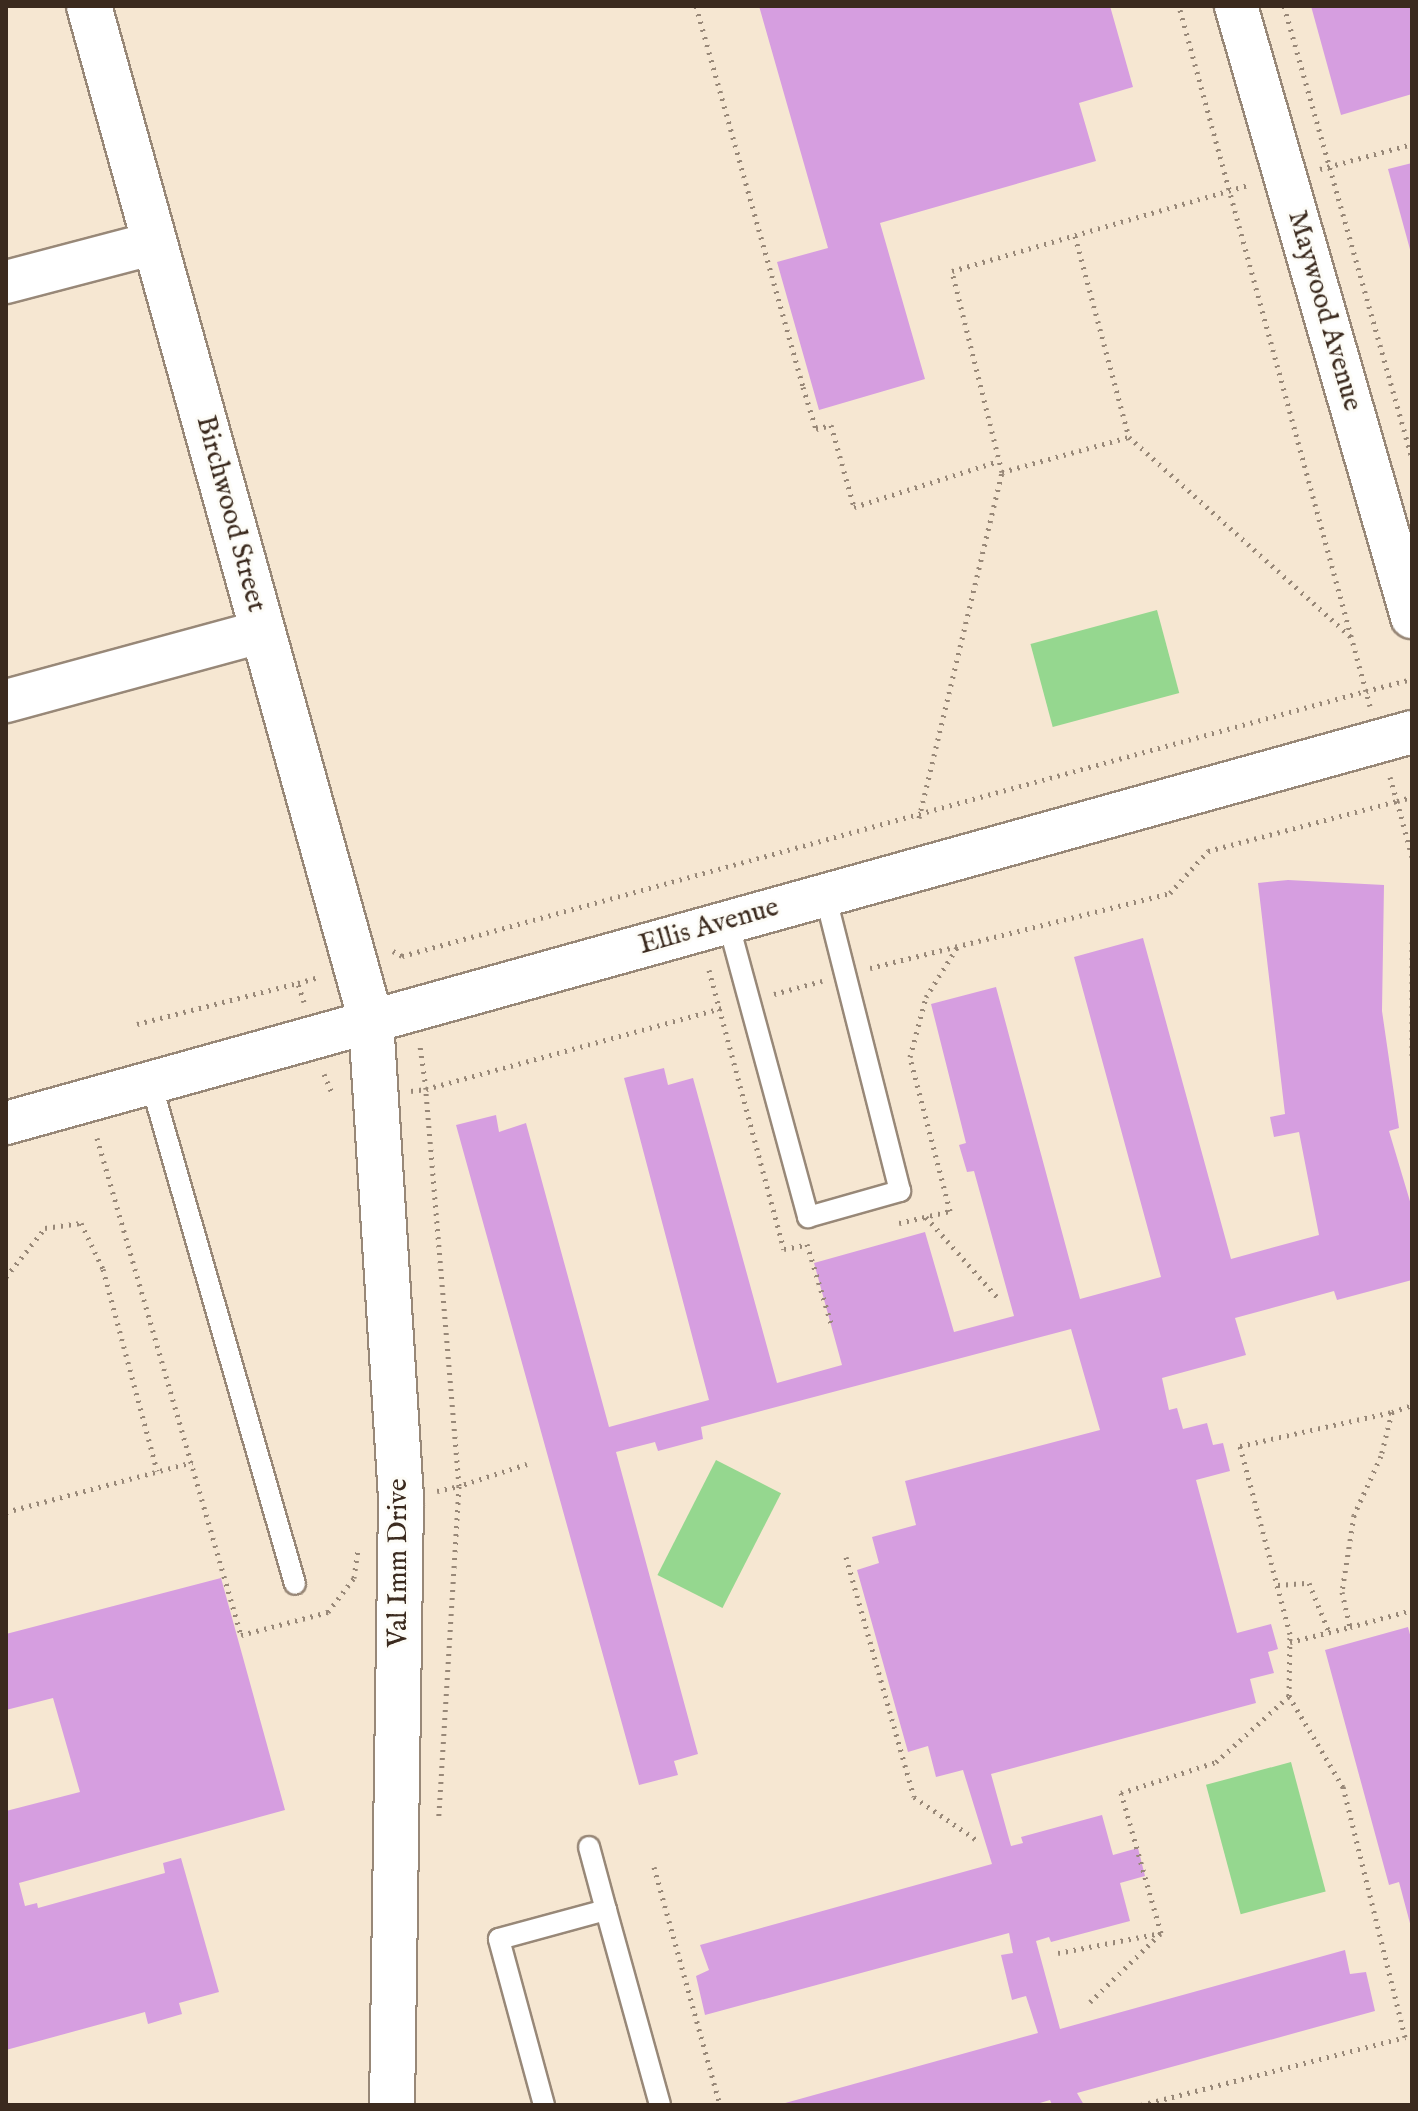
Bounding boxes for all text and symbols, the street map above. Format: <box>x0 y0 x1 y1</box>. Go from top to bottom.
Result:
street label: Maywood Avenue <box>1279 207 1369 415</box>
street label: Birchwood Street <box>188 412 272 616</box>
street label: Ellis Avenue <box>635 891 783 963</box>
street label: Val Imm Drive <box>382 1478 416 1648</box>

